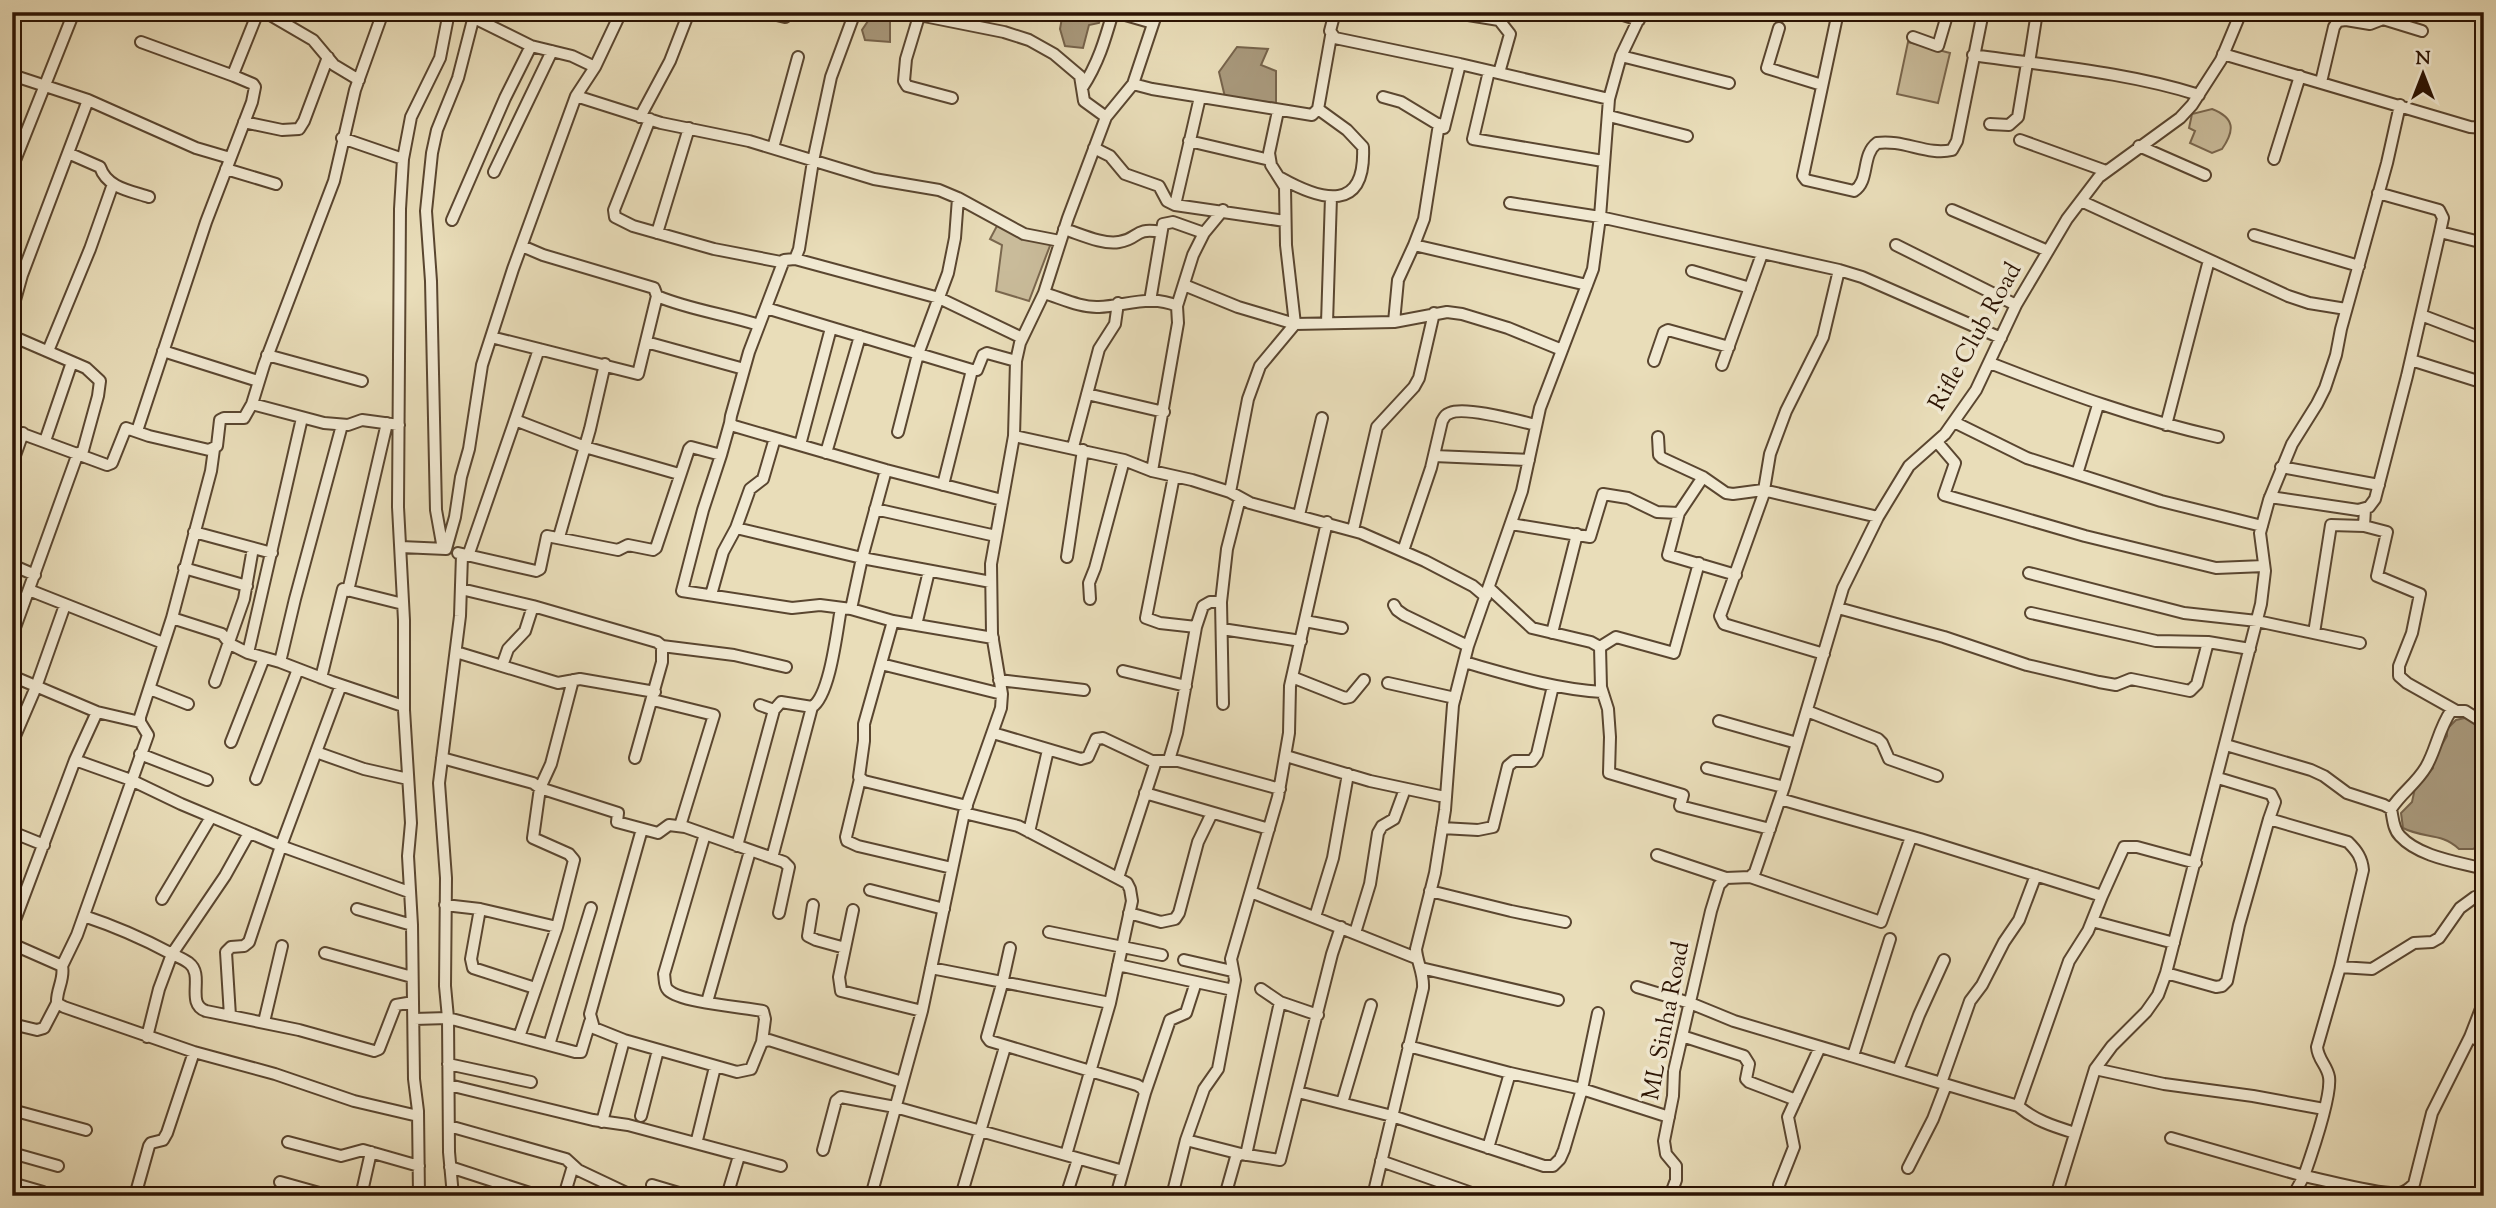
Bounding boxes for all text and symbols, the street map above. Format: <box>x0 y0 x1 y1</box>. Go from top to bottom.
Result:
north arrow <box>2388 38 2458 108</box>
text: N <box>2415 46 2431 73</box>
street label: Rifle Club Road <box>1921 256 2031 417</box>
street label: ML Sinha Road <box>1635 938 1699 1103</box>

